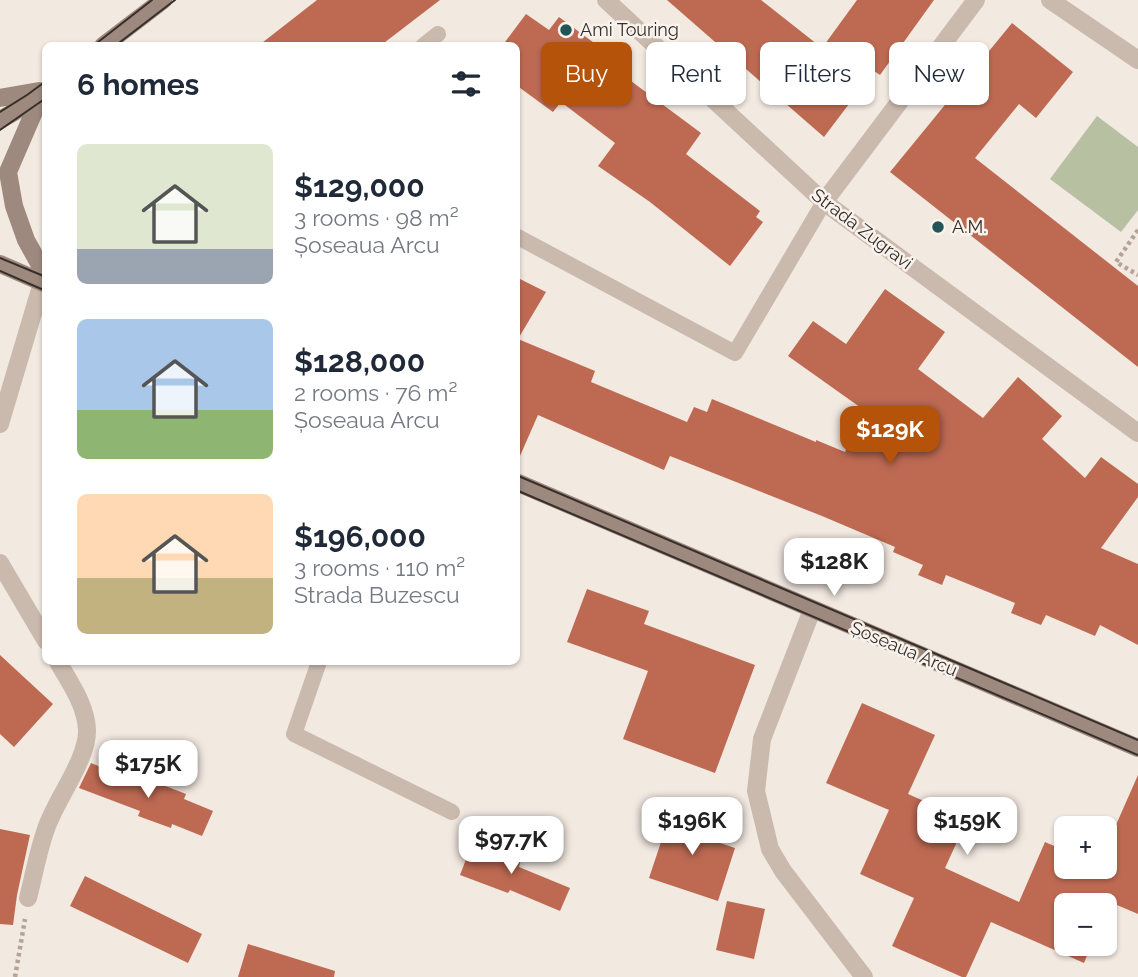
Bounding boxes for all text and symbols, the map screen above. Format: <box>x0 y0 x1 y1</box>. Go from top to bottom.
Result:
place label: Ami Touring <box>580 19 679 40</box>
marker: Ami Touring <box>558 22 574 38</box>
chip: Buy <box>541 42 632 105</box>
chip: Rent <box>646 42 746 105</box>
chip: Filters <box>760 42 875 105</box>
chip: New <box>889 42 989 105</box>
icon: filters <box>447 65 485 103</box>
text: 6 homes <box>77 67 199 102</box>
text: $129,000 <box>294 169 425 204</box>
icon: home <box>133 172 217 256</box>
street label: Strada Zugravi <box>808 184 917 273</box>
text: 3 rooms · 98 m² <box>294 204 459 231</box>
place label: A.M. <box>952 216 987 237</box>
marker: A.M. <box>930 219 946 235</box>
text: Șoseaua Arcu <box>294 231 440 258</box>
text: $128,000 <box>294 344 425 379</box>
icon: home <box>133 347 217 431</box>
text: 2 rooms · 76 m² <box>294 379 457 406</box>
text: Șoseaua Arcu <box>294 406 440 433</box>
pin: $129K <box>841 406 939 466</box>
text: $129K <box>856 415 924 442</box>
text: $196,000 <box>294 519 426 554</box>
icon: home <box>133 522 217 606</box>
pin: $128K <box>785 538 883 598</box>
text: $128K <box>800 547 868 574</box>
text: 3 rooms · 110 m² <box>294 554 465 581</box>
text: Strada Buzescu <box>294 581 460 608</box>
street label: Șoseaua Arcu <box>848 617 961 680</box>
pin: $175K <box>99 740 197 800</box>
text: $175K <box>115 749 181 776</box>
pin: $196K <box>643 798 741 857</box>
pin: $159K <box>918 798 1016 857</box>
text: $196K <box>658 806 726 833</box>
text: $159K <box>933 806 1001 833</box>
pin: $97.7K <box>454 816 568 876</box>
map controls <box>1054 816 1117 956</box>
button: + <box>1054 816 1117 879</box>
text: $97.7K <box>475 825 547 852</box>
button: − <box>1054 893 1117 956</box>

